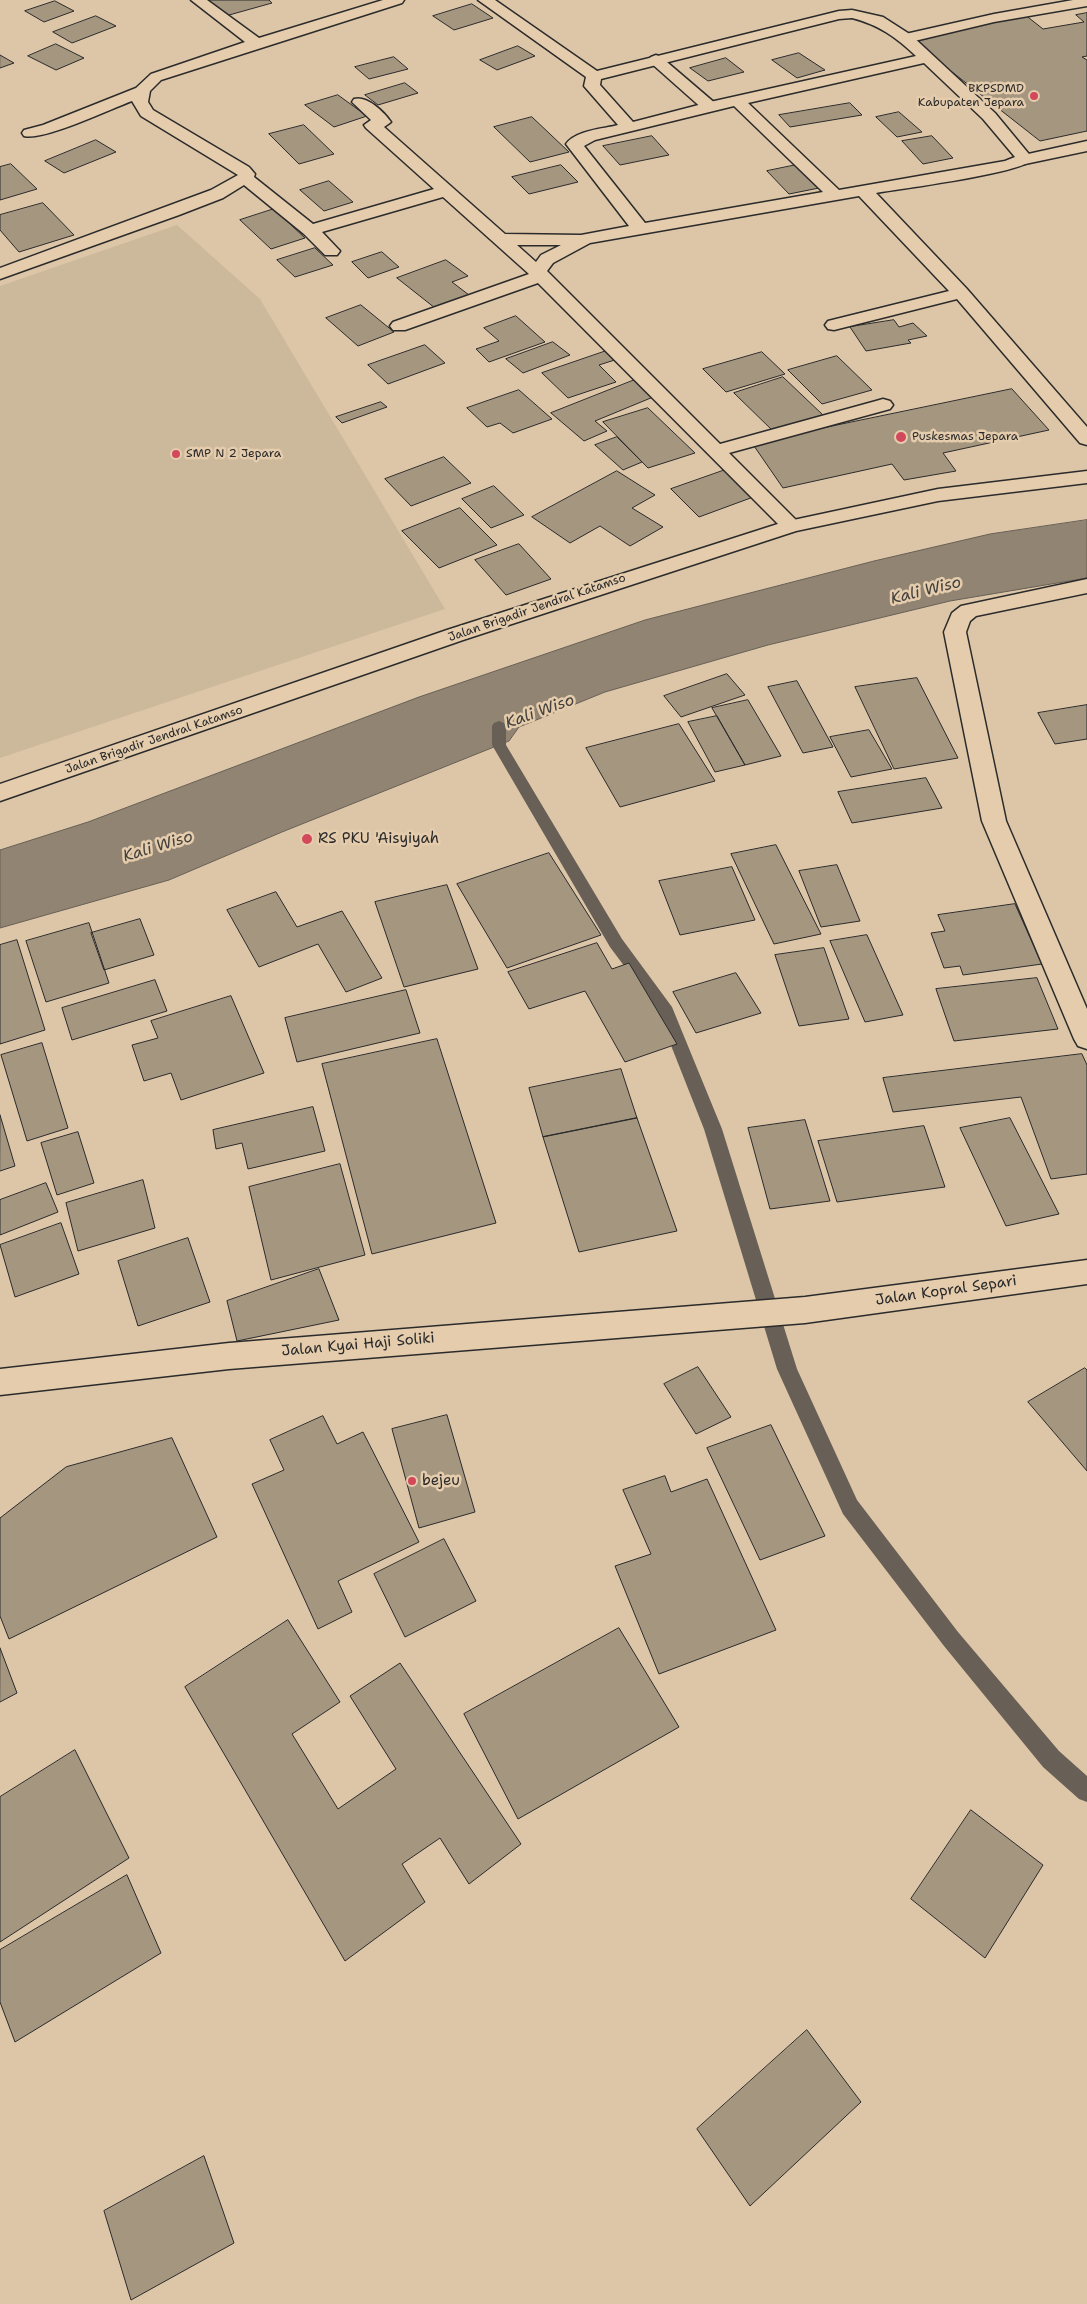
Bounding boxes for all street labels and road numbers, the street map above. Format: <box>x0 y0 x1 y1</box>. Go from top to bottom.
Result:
street label: Jalan Brigadir Jendral Katamso <box>446 571 628 645</box>
street label: Jalan Brigadir Jendral Katamso <box>63 703 245 777</box>
street label: Jalan Kopral Separi <box>874 1272 1018 1310</box>
street label: Jalan Kyai Haji Soliki <box>281 1329 435 1361</box>

